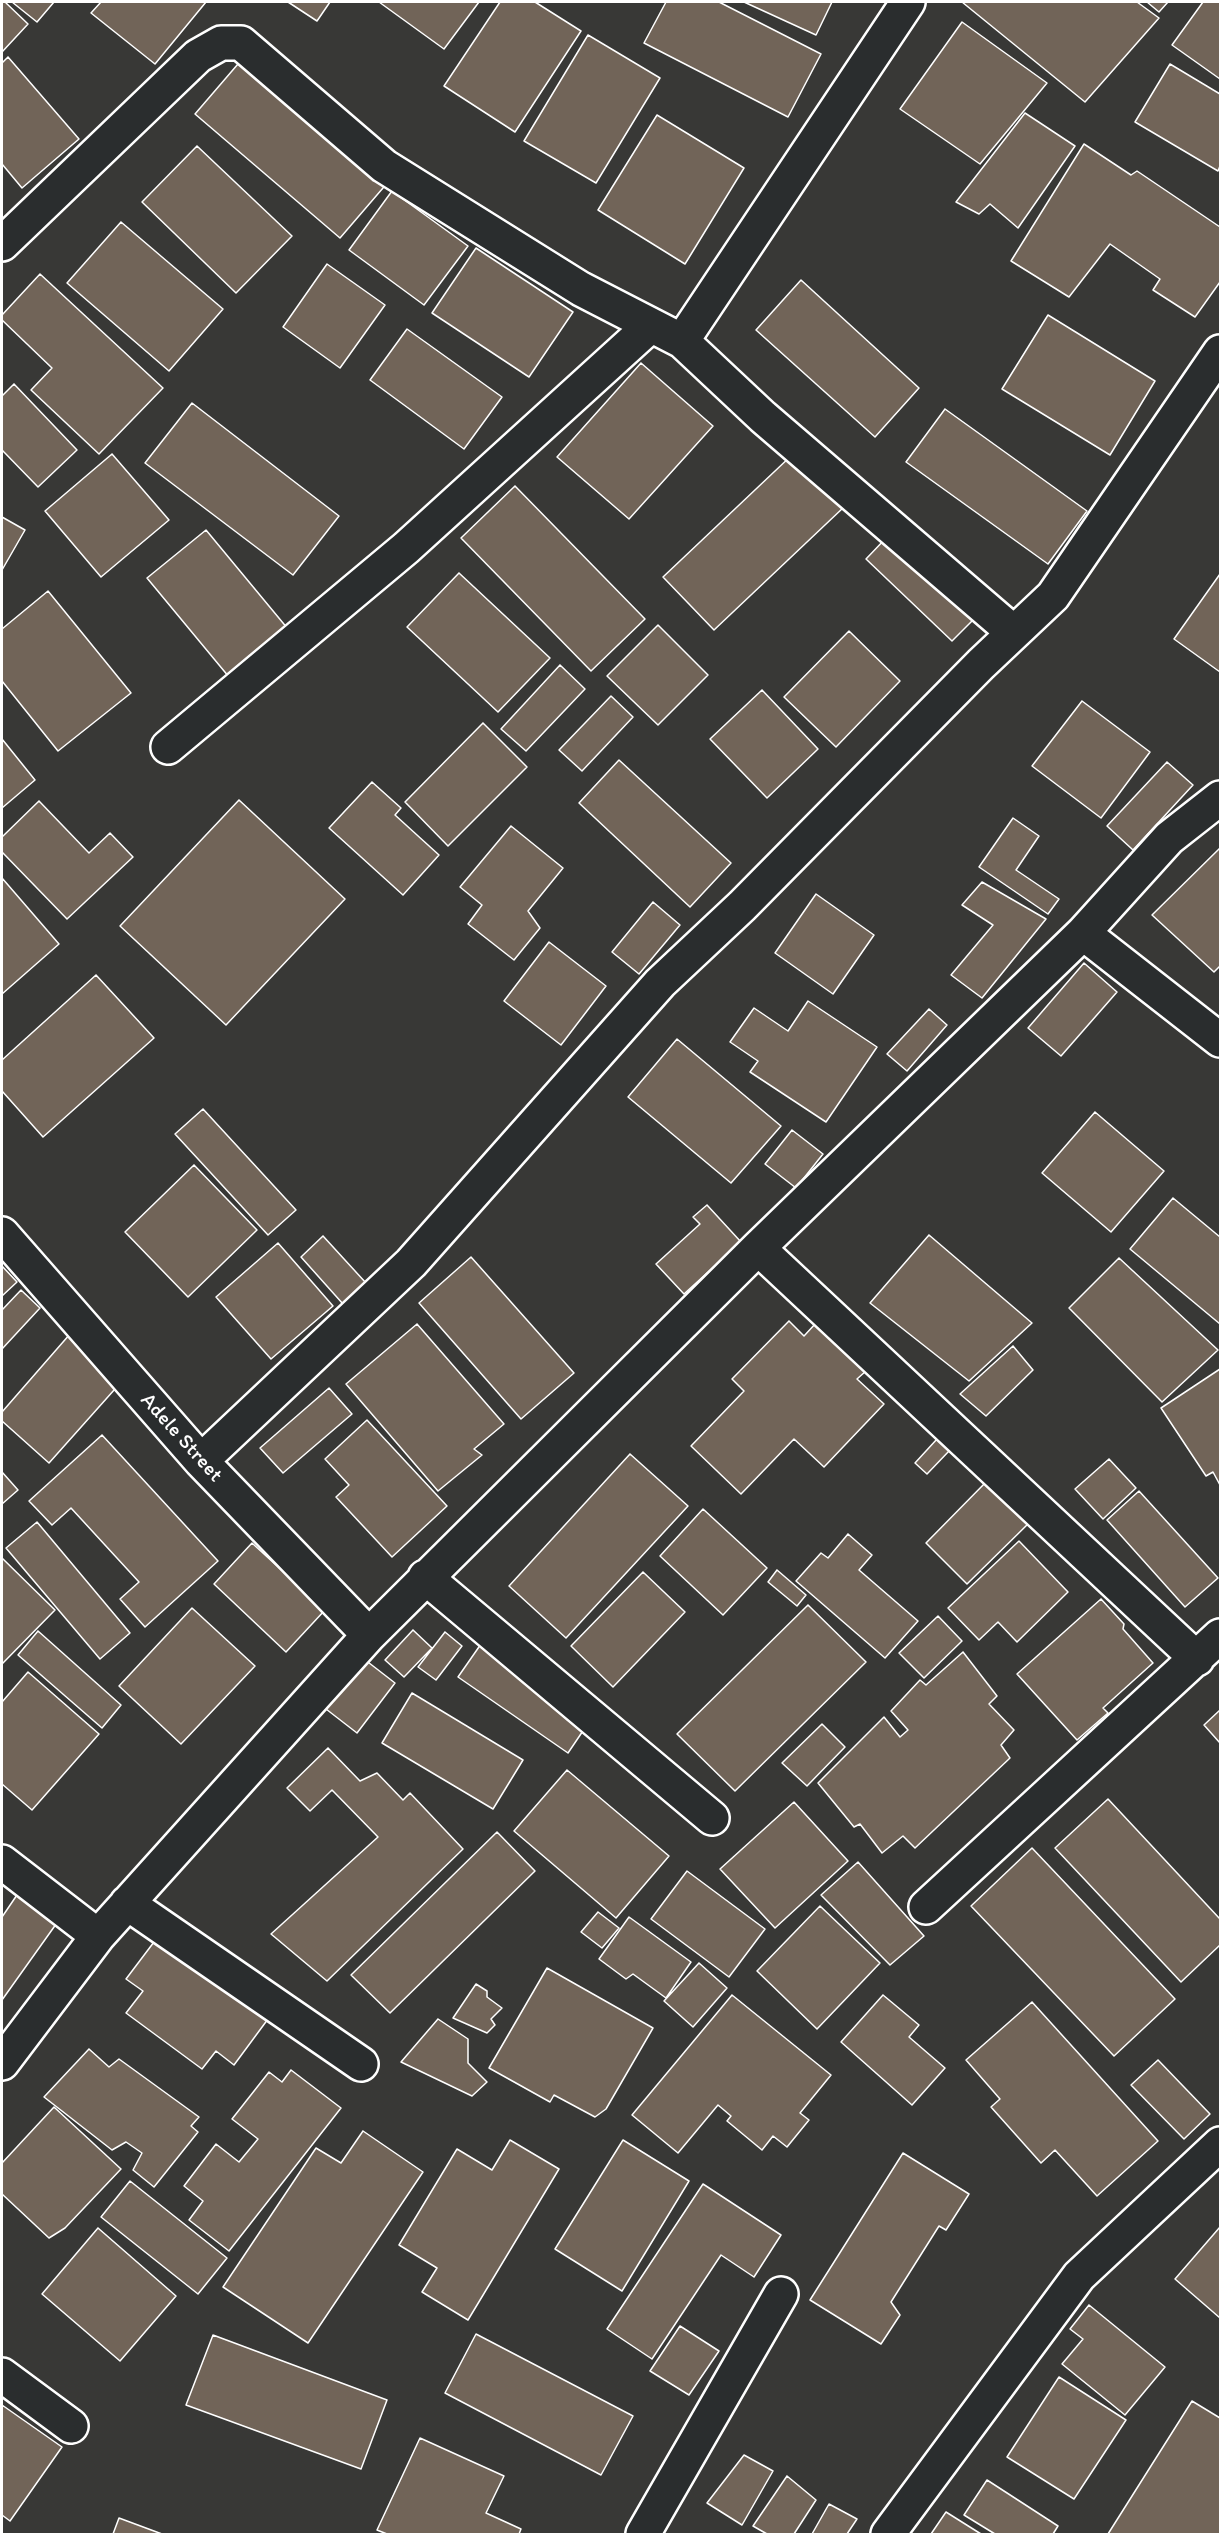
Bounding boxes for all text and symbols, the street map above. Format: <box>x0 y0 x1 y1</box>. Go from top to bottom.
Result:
street label: Adele Street <box>134 1388 228 1488</box>

